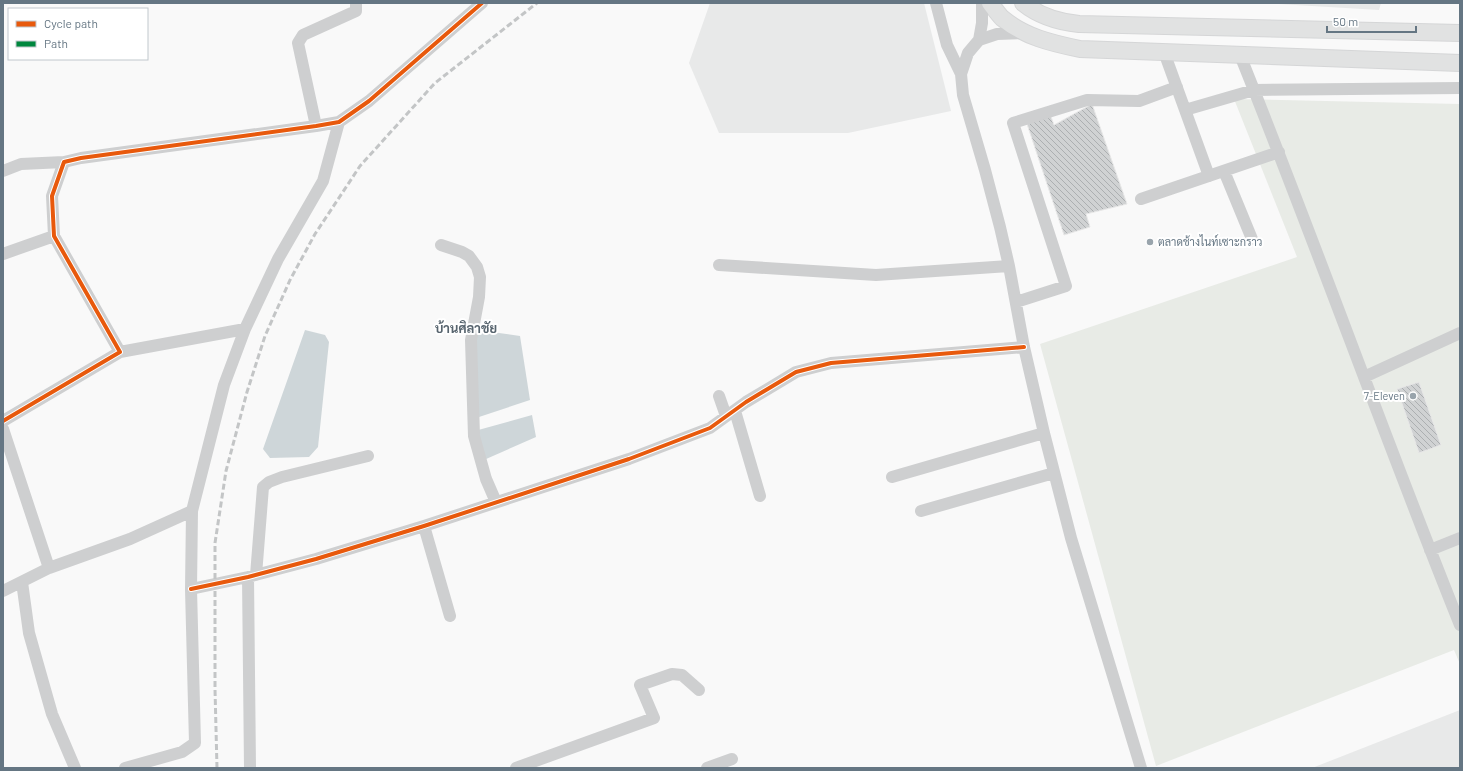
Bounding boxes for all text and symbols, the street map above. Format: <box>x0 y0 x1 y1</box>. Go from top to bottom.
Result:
legend <box>8 8 148 60</box>
scale bar <box>1327 8 1416 34</box>
text: 50 m <box>1333 14 1358 28</box>
text: Cycle path <box>44 16 98 30</box>
text: Path <box>44 36 68 50</box>
place label: ตลาดช้างไนท์เซาะกราว <box>1158 234 1262 248</box>
marker: ตลาดช้างไนท์เซาะกราว <box>1145 237 1155 247</box>
district label: บ้านศิลาชัย <box>435 320 497 336</box>
place label: 7-Eleven <box>1364 389 1405 402</box>
marker: 7-Eleven <box>1408 391 1418 401</box>

